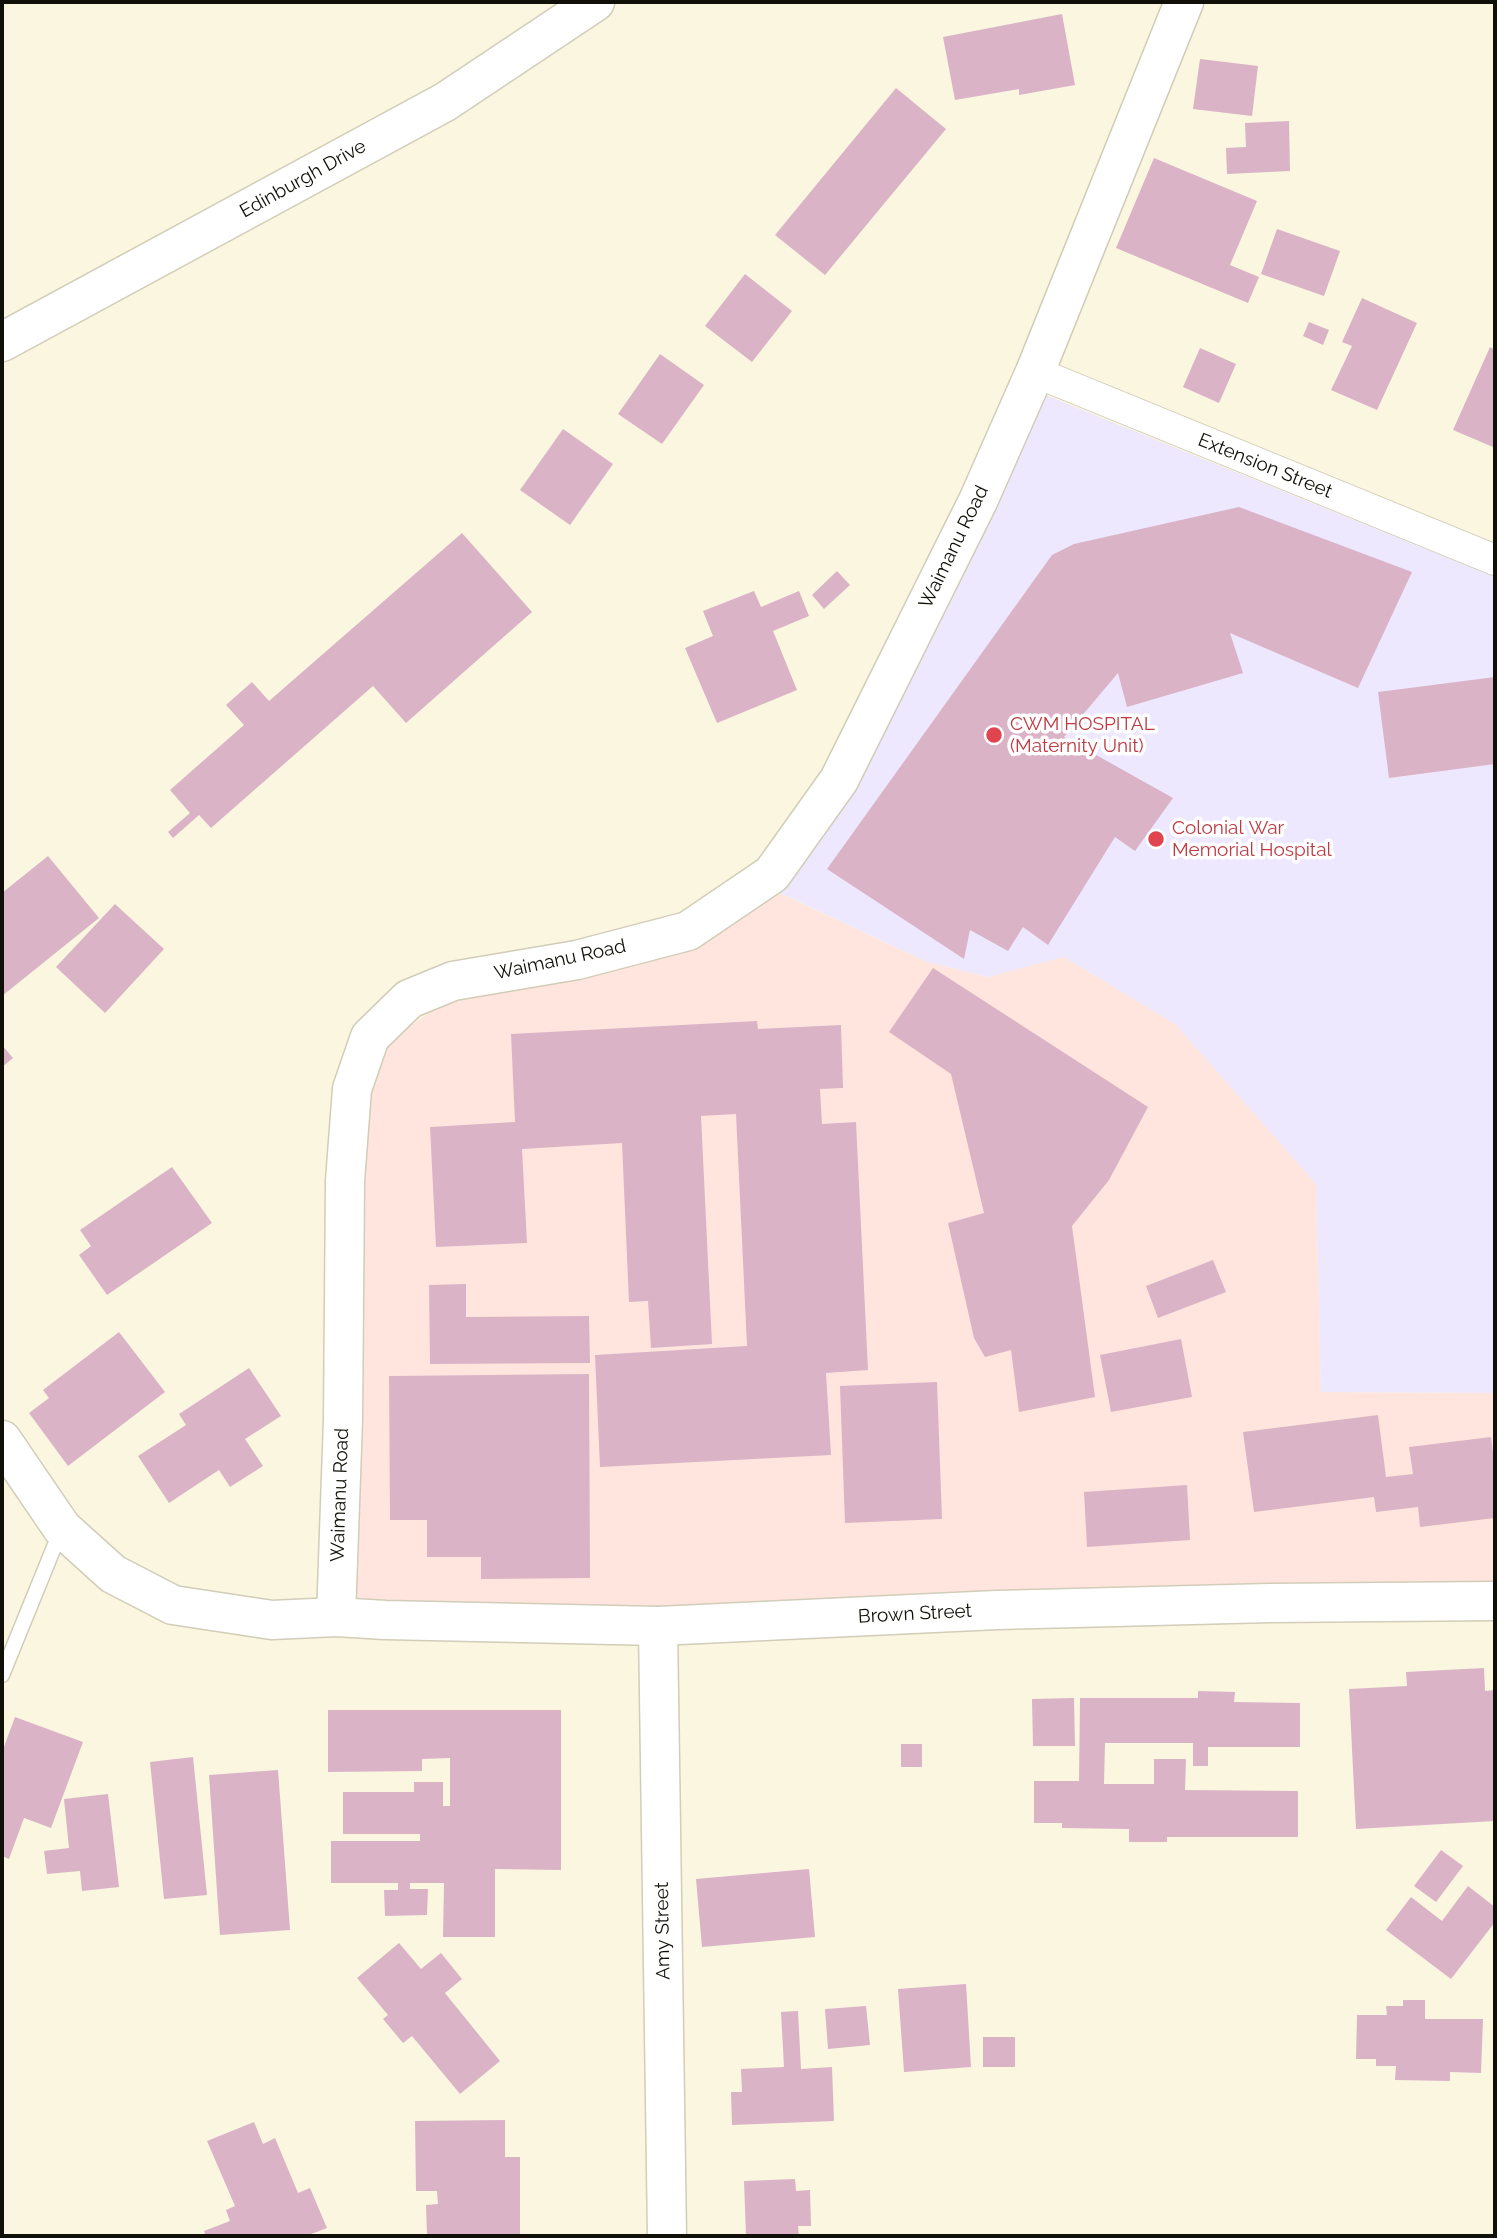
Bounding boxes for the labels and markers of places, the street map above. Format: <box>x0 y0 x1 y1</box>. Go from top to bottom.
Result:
place label: CWM HOSPITAL (Maternity Unit) <box>1010 713 1155 757</box>
marker: CWM HOSPITAL (Maternity Unit) <box>984 725 1004 745</box>
place label: Colonial War Memorial Hospital <box>1172 817 1332 861</box>
marker: Colonial War Memorial Hospital <box>1146 829 1166 849</box>

